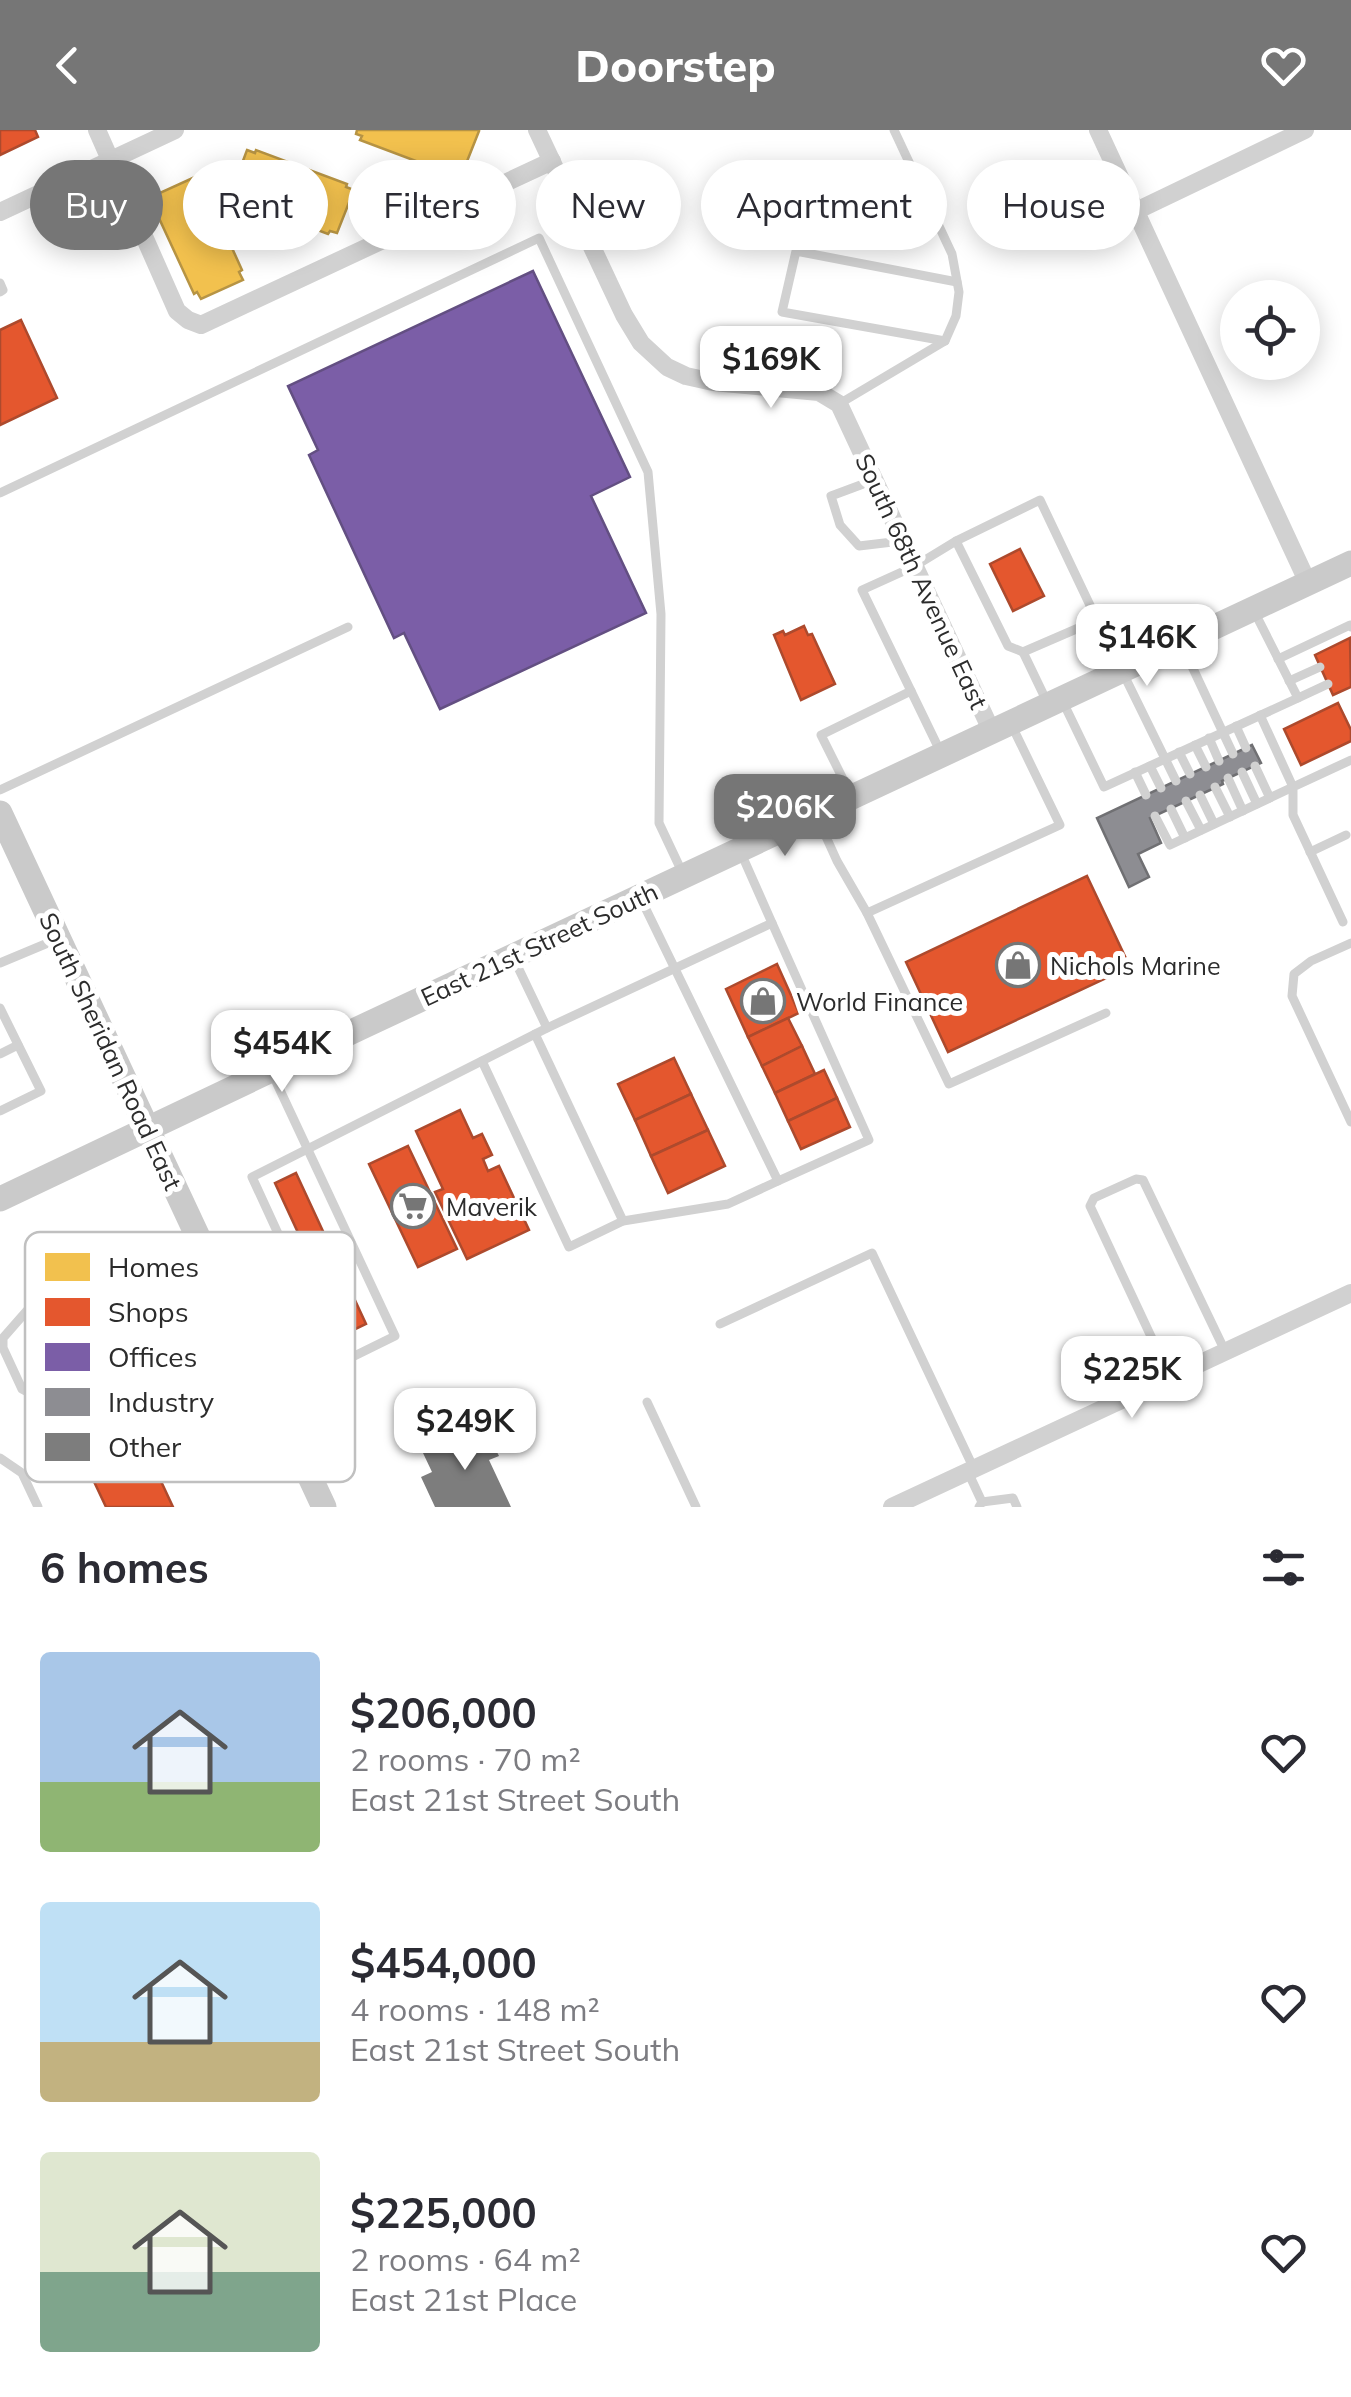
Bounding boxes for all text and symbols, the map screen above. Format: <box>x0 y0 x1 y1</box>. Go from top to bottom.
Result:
text: Doorstep <box>575 37 776 93</box>
icon: back <box>40 38 95 93</box>
icon: heart <box>1256 38 1311 93</box>
chip: Buy <box>30 160 163 250</box>
chip: Rent <box>183 160 328 250</box>
chip: Filters <box>348 160 516 250</box>
chip: New <box>536 160 681 250</box>
chip: Apartment <box>701 160 947 250</box>
chip: House <box>967 160 1140 250</box>
map controls <box>1220 280 1320 380</box>
button: locate <box>1220 280 1320 380</box>
pin: $169K <box>701 326 841 411</box>
text: $169K <box>722 338 820 378</box>
street label: South 68th Avenue East <box>849 448 995 714</box>
pin: $146K <box>1077 604 1217 689</box>
text: $146K <box>1098 616 1196 656</box>
pin: $206K <box>715 774 855 859</box>
text: $206K <box>736 786 834 826</box>
street label: East 21st Street South <box>416 875 662 1013</box>
street label: South Sheridan Road East <box>33 907 189 1195</box>
shop icon: Nichols Marine <box>995 942 1041 988</box>
place label: Nichols Marine <box>1050 950 1221 981</box>
shop icon: World Finance <box>740 978 786 1024</box>
place label: World Finance <box>796 986 963 1017</box>
pin: $454K <box>212 1010 352 1095</box>
text: $454K <box>233 1022 331 1062</box>
supermarket icon: Maverik <box>390 1183 436 1229</box>
place label: Maverik <box>446 1191 538 1222</box>
legend <box>25 1232 355 1482</box>
text: Homes <box>108 1249 199 1284</box>
text: Shops <box>108 1294 189 1329</box>
pin: $225K <box>1062 1336 1202 1421</box>
text: Offices <box>108 1339 197 1374</box>
text: $225K <box>1083 1348 1181 1388</box>
text: Industry <box>108 1384 214 1419</box>
pin: $249K <box>395 1388 535 1473</box>
text: $249K <box>416 1400 514 1440</box>
text: Other <box>108 1429 182 1464</box>
icon: filters <box>1256 1540 1311 1595</box>
text: 6 homes <box>40 1541 209 1594</box>
text: $206,000 <box>350 1686 537 1739</box>
icon: home <box>120 1692 240 1812</box>
icon: heart <box>1256 1725 1311 1780</box>
text: 2 rooms · 70 m² <box>350 1739 581 1779</box>
text: East 21st Street South <box>350 1779 680 1819</box>
text: $454,000 <box>350 1936 537 1989</box>
icon: home <box>120 1942 240 2062</box>
icon: heart <box>1256 1975 1311 2030</box>
text: 4 rooms · 148 m² <box>350 1989 600 2029</box>
text: East 21st Street South <box>350 2029 680 2069</box>
text: $225,000 <box>350 2186 537 2239</box>
icon: home <box>120 2192 240 2312</box>
icon: heart <box>1256 2225 1311 2280</box>
text: 2 rooms · 64 m² <box>350 2239 581 2279</box>
text: East 21st Place <box>350 2279 577 2319</box>

